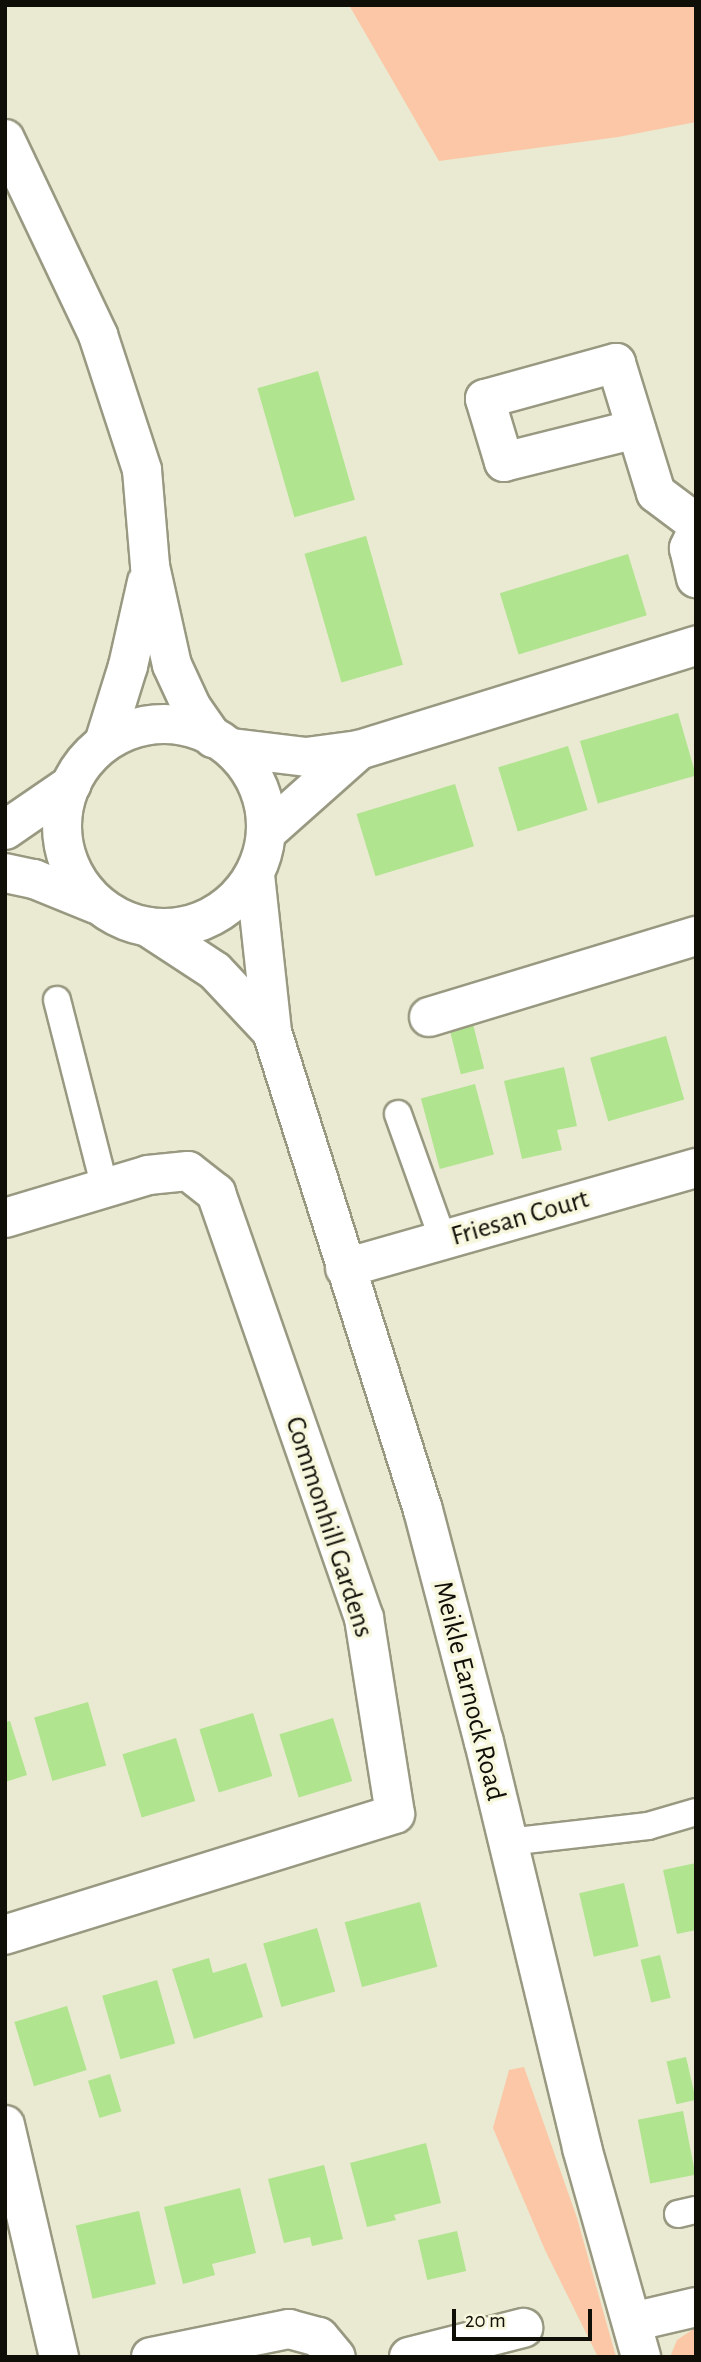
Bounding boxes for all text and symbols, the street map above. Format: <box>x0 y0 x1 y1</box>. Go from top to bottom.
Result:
street label: Friesan Court <box>447 1182 593 1254</box>
street label: Commonhill Gardens <box>277 1412 381 1642</box>
street label: Meikle Earnock Road <box>425 1578 513 1804</box>
scale bar <box>456 2296 596 2340</box>
text: 20 m <box>465 2310 506 2331</box>

